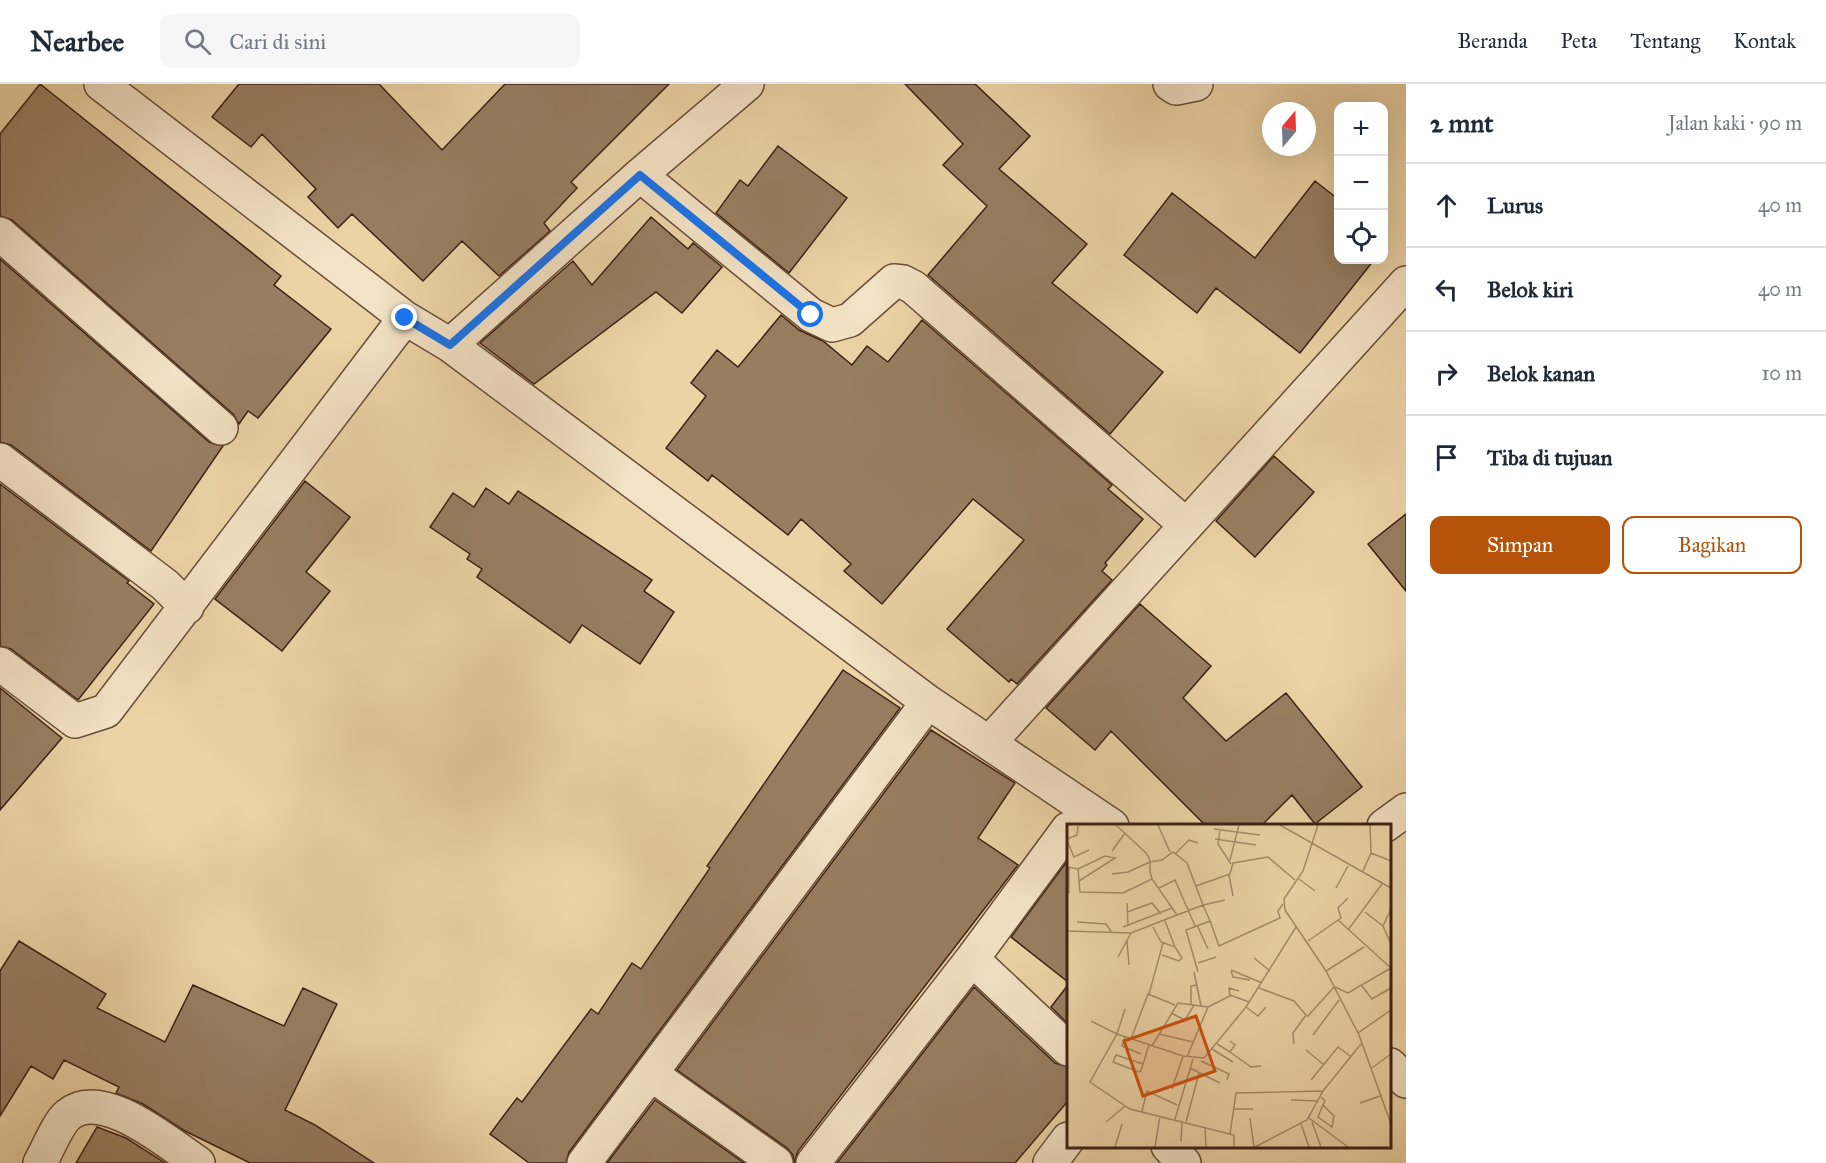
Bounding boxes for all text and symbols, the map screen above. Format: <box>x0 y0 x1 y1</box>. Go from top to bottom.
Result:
search box <box>160 14 580 68</box>
text: Nearbee <box>30 24 124 59</box>
icon: search <box>181 25 214 58</box>
text: Cari di sini <box>229 28 326 55</box>
text: Beranda <box>1457 28 1528 54</box>
text: Peta <box>1561 28 1597 54</box>
text: Tentang <box>1630 28 1700 54</box>
text: Kontak <box>1733 28 1796 54</box>
north arrow <box>1262 102 1316 156</box>
map controls <box>1334 102 1388 264</box>
button: + <box>1334 102 1388 156</box>
text: 2 mnt <box>1430 107 1493 139</box>
text: Jalan kaki · 90 m <box>1668 111 1802 135</box>
button: − <box>1334 156 1388 210</box>
icon: ahead <box>1430 189 1463 222</box>
text: Lurus <box>1487 192 1543 219</box>
text: 40 m <box>1758 193 1802 217</box>
button: locate <box>1334 210 1388 264</box>
icon: left <box>1430 273 1463 306</box>
text: Belok kiri <box>1487 276 1573 303</box>
text: 40 m <box>1758 277 1802 301</box>
route start <box>797 301 823 327</box>
route end <box>391 304 417 330</box>
icon: right <box>1430 357 1463 390</box>
text: Belok kanan <box>1487 360 1595 387</box>
text: 10 m <box>1761 361 1802 385</box>
icon: arrive <box>1430 441 1463 474</box>
text: Tiba di tujuan <box>1487 444 1612 471</box>
button: Simpan <box>1430 516 1610 574</box>
button: Bagikan <box>1622 516 1802 574</box>
inset map <box>1067 824 1391 1148</box>

